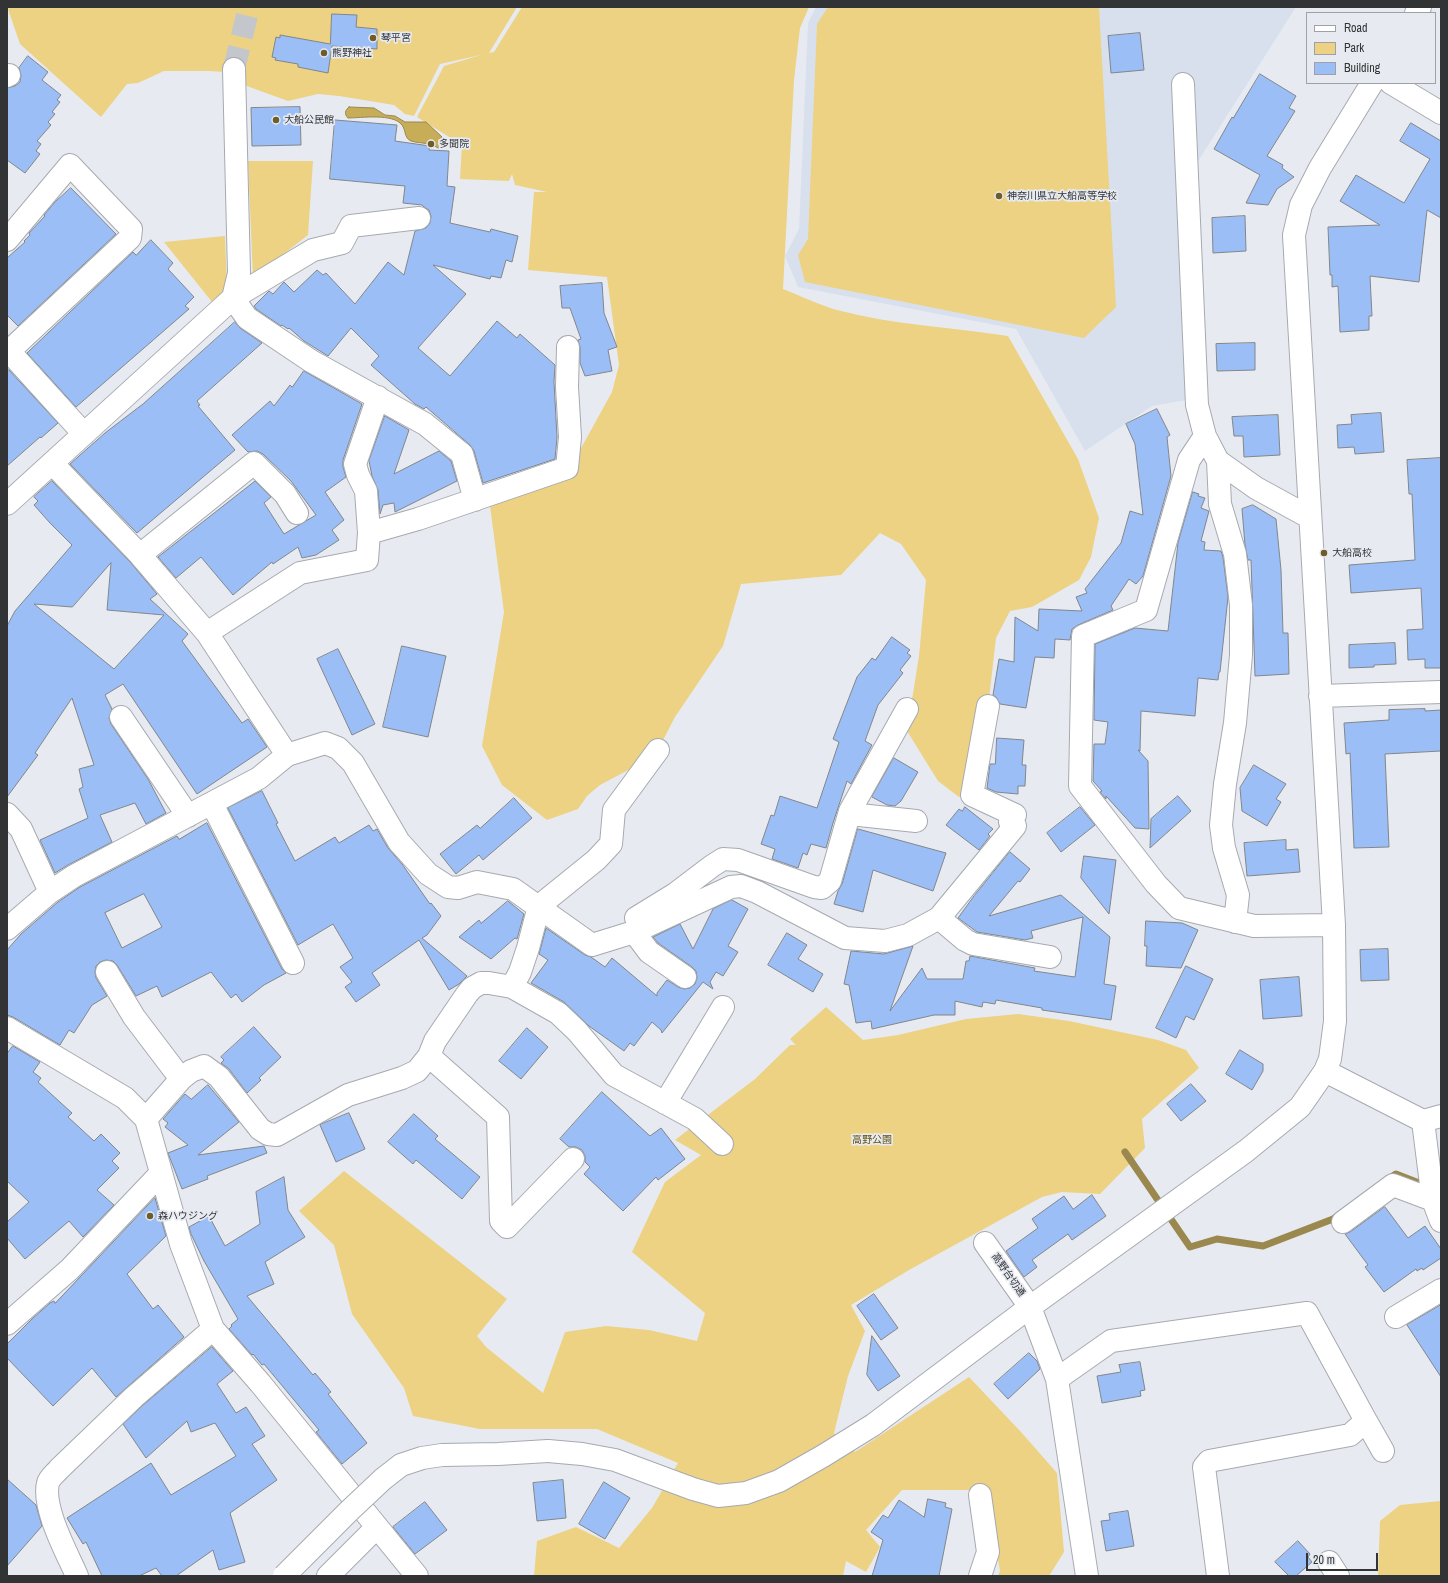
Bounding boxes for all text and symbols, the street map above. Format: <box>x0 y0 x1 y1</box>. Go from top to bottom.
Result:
legend <box>1306 12 1436 84</box>
text: Road <box>1344 20 1368 36</box>
place label: 琴平宮 <box>381 32 411 44</box>
marker: 琴平宮 <box>368 33 378 43</box>
text: Park <box>1344 40 1364 56</box>
place label: 熊野神社 <box>332 47 372 59</box>
marker: 熊野神社 <box>319 48 329 58</box>
text: Building <box>1344 60 1380 76</box>
place label: 大船公民館 <box>284 114 334 126</box>
marker: 大船公民館 <box>271 115 281 125</box>
place label: 多聞院 <box>439 138 469 150</box>
marker: 多聞院 <box>426 139 436 149</box>
place label: 神奈川県立大船高等学校 <box>1007 190 1117 202</box>
marker: 神奈川県立大船高等学校 <box>994 191 1004 201</box>
place label: 大船高校 <box>1332 547 1372 559</box>
marker: 大船高校 <box>1319 548 1329 558</box>
park label: 高野公園 <box>852 1134 892 1146</box>
place label: 森ハウジング <box>158 1210 218 1222</box>
marker: 森ハウジング <box>145 1211 155 1221</box>
street label: 高野台切通 <box>989 1251 1027 1299</box>
scale bar <box>1308 1545 1380 1571</box>
text: 20 m <box>1313 1552 1335 1568</box>

